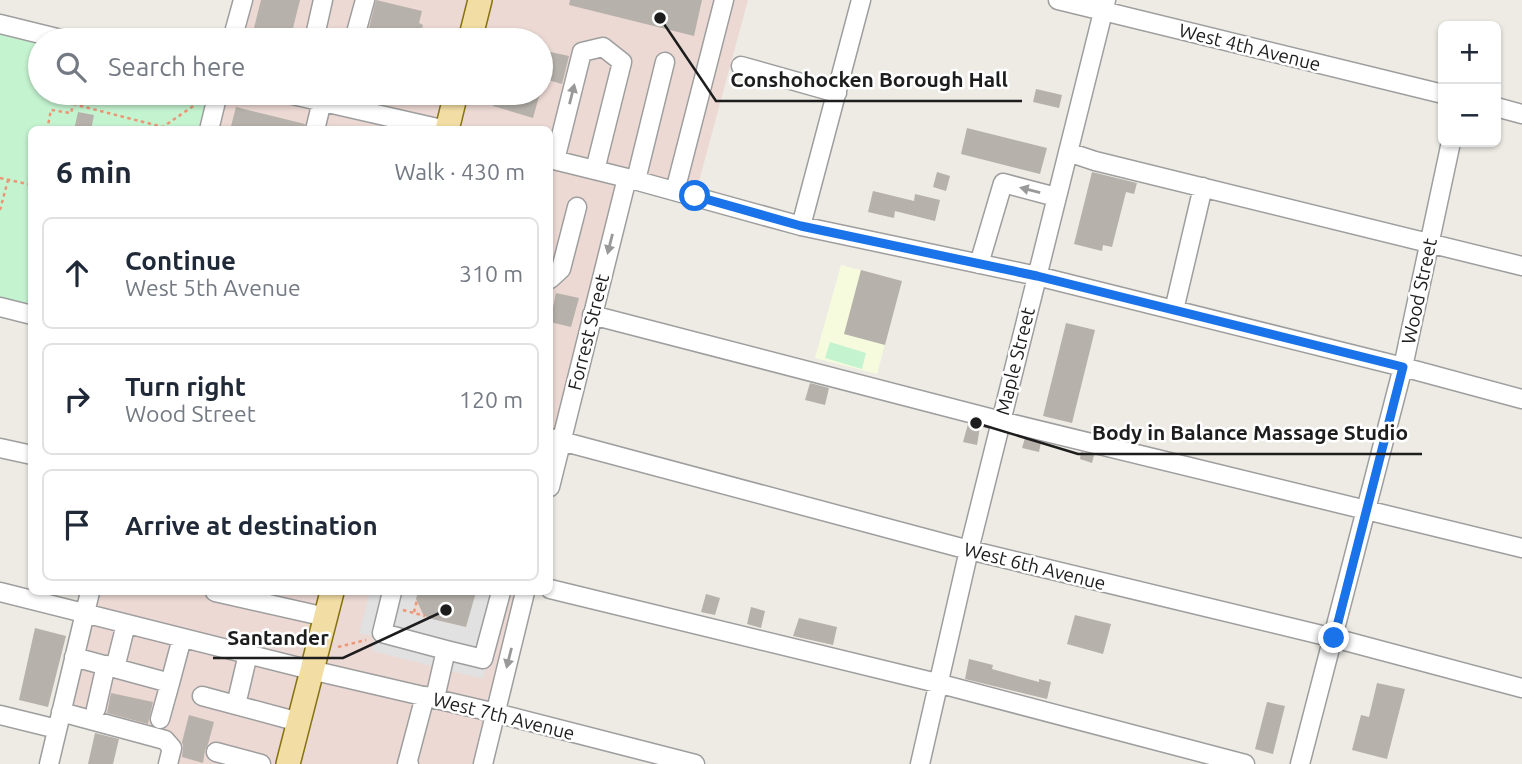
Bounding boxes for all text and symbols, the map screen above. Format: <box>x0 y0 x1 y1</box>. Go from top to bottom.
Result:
street label: West 4th Avenue <box>1177 19 1323 75</box>
map controls <box>1438 21 1501 147</box>
button: + <box>1438 21 1501 84</box>
search box <box>28 28 553 105</box>
icon: search <box>52 48 90 86</box>
text: Search here <box>108 52 245 81</box>
callout: Conshohocken Borough Hall <box>716 59 1022 101</box>
text: Conshohocken Borough Hall <box>730 67 1008 91</box>
one-way arrow <box>566 83 577 105</box>
button: − <box>1438 84 1501 147</box>
text: 6 min <box>56 155 132 189</box>
text: Walk · 430 m <box>394 159 525 184</box>
route start <box>679 180 710 211</box>
one-way arrow <box>1019 184 1041 195</box>
one-way arrow <box>604 233 615 255</box>
street label: Wood Street <box>1397 235 1441 346</box>
text: Continue <box>125 246 236 275</box>
icon: ahead <box>58 254 96 292</box>
text: 310 m <box>459 261 523 286</box>
street label: Forrest Street <box>563 271 613 392</box>
text: West 5th Avenue <box>125 275 301 300</box>
street label: Maple Street <box>991 304 1039 417</box>
text: Turn right <box>125 372 246 401</box>
icon: right <box>58 380 96 418</box>
text: 120 m <box>459 387 523 412</box>
text: Wood Street <box>125 401 256 426</box>
callout: Body in Balance Massage Studio <box>1078 412 1422 454</box>
text: Body in Balance Massage Studio <box>1092 420 1408 444</box>
icon: arrive <box>58 506 96 544</box>
text: Arrive at destination <box>125 511 378 540</box>
street label: West 6th Avenue <box>962 538 1108 594</box>
callout: Santander <box>213 616 343 658</box>
route end <box>1318 622 1349 653</box>
text: Santander <box>227 625 329 649</box>
one-way arrow <box>503 647 514 669</box>
street label: West 7th Avenue <box>431 688 577 744</box>

